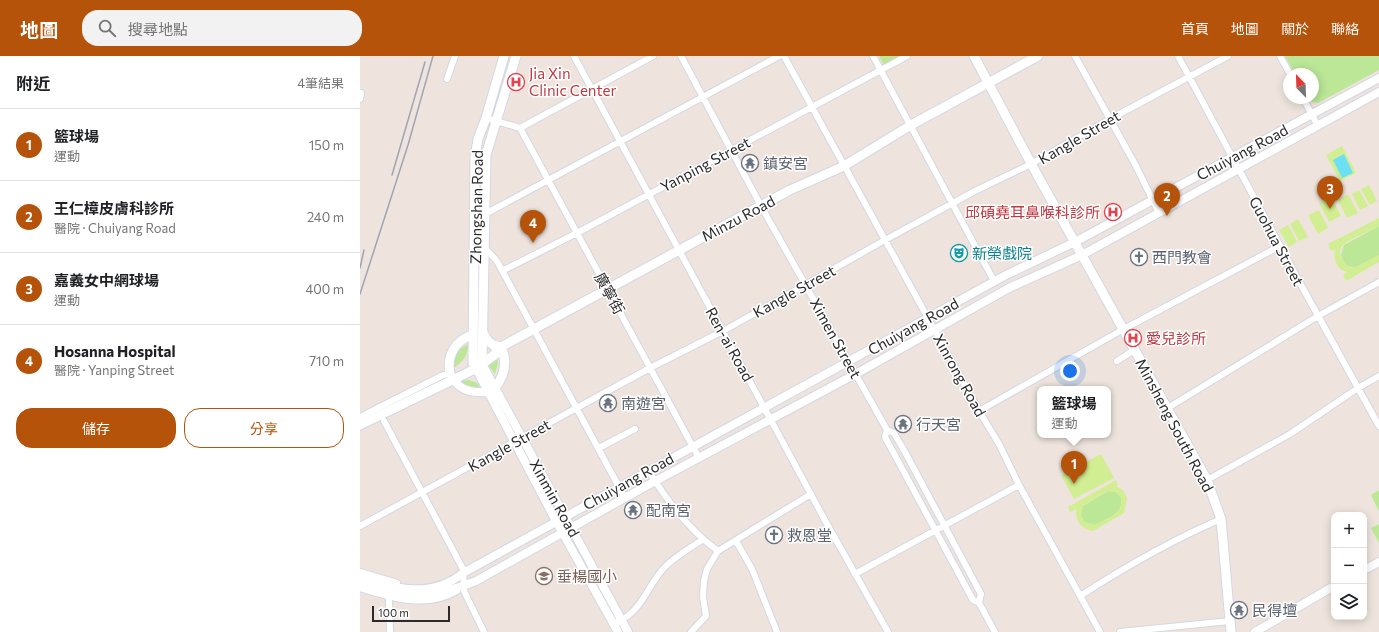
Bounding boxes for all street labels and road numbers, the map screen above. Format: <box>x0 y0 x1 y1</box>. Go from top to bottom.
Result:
street label: Kangle Street <box>1035 106 1123 168</box>
street label: Chuiyang Road <box>1193 120 1291 184</box>
street label: Yanping Street <box>657 133 753 195</box>
street label: Zhongshan Road <box>466 150 486 264</box>
street label: Minzu Road <box>698 191 778 245</box>
street label: Guohua Street <box>1246 193 1308 289</box>
street label: Kangle Street <box>750 261 838 321</box>
street label: 廣寧街 <box>591 269 629 317</box>
street label: Chuiyang Road <box>864 294 962 358</box>
street label: Ximen Street <box>807 295 865 381</box>
street label: Ren-ai Road <box>702 304 758 384</box>
street label: Xinrong Road <box>930 330 990 420</box>
street label: Minsheng South Road <box>1132 355 1218 495</box>
street label: Kangle Street <box>465 415 553 475</box>
street label: Chuiyang Road <box>579 449 677 513</box>
street label: Xinmin Road <box>526 456 584 540</box>

